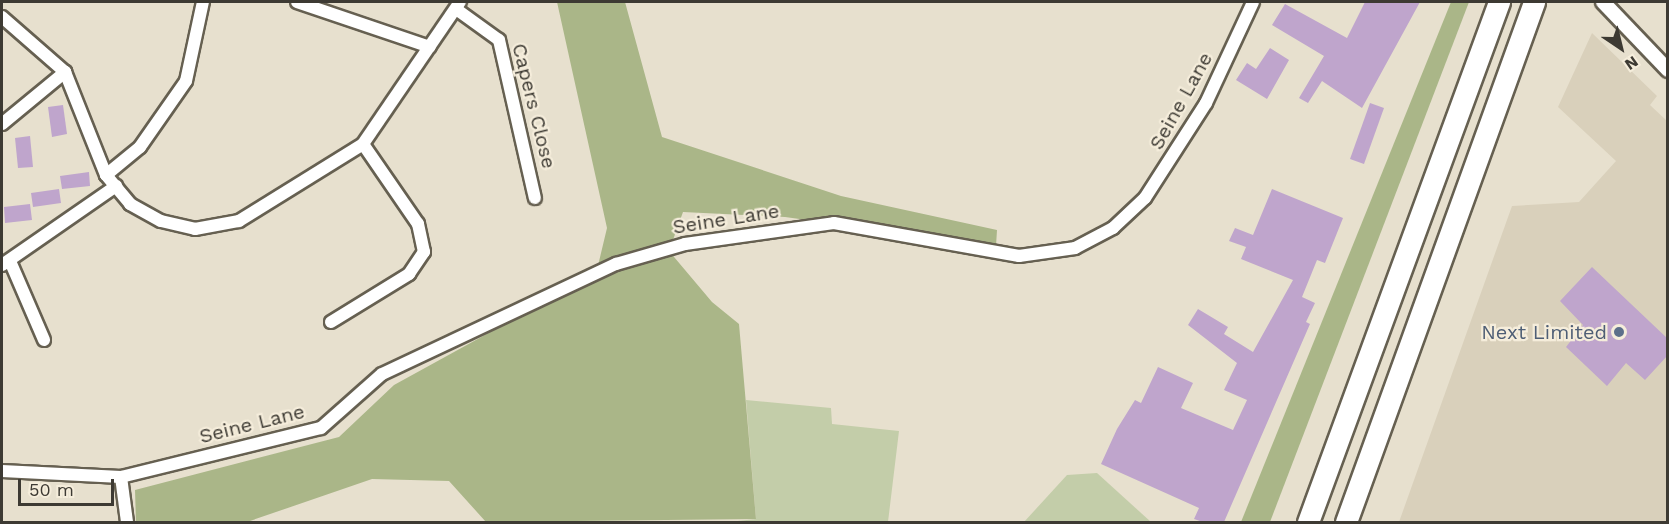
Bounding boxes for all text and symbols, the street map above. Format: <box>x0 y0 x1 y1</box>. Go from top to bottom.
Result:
north arrow <box>1591 18 1651 78</box>
street label: Capers Close <box>507 41 561 171</box>
street label: Seine Lane <box>1144 48 1218 154</box>
text: N <box>1621 52 1642 74</box>
street label: Seine Lane <box>671 199 781 239</box>
place label: Next Limited <box>1481 320 1607 344</box>
marker: Next Limited <box>1612 325 1626 339</box>
street label: Seine Lane <box>197 399 307 449</box>
scale bar <box>21 467 117 505</box>
text: 50 m <box>29 479 74 500</box>

